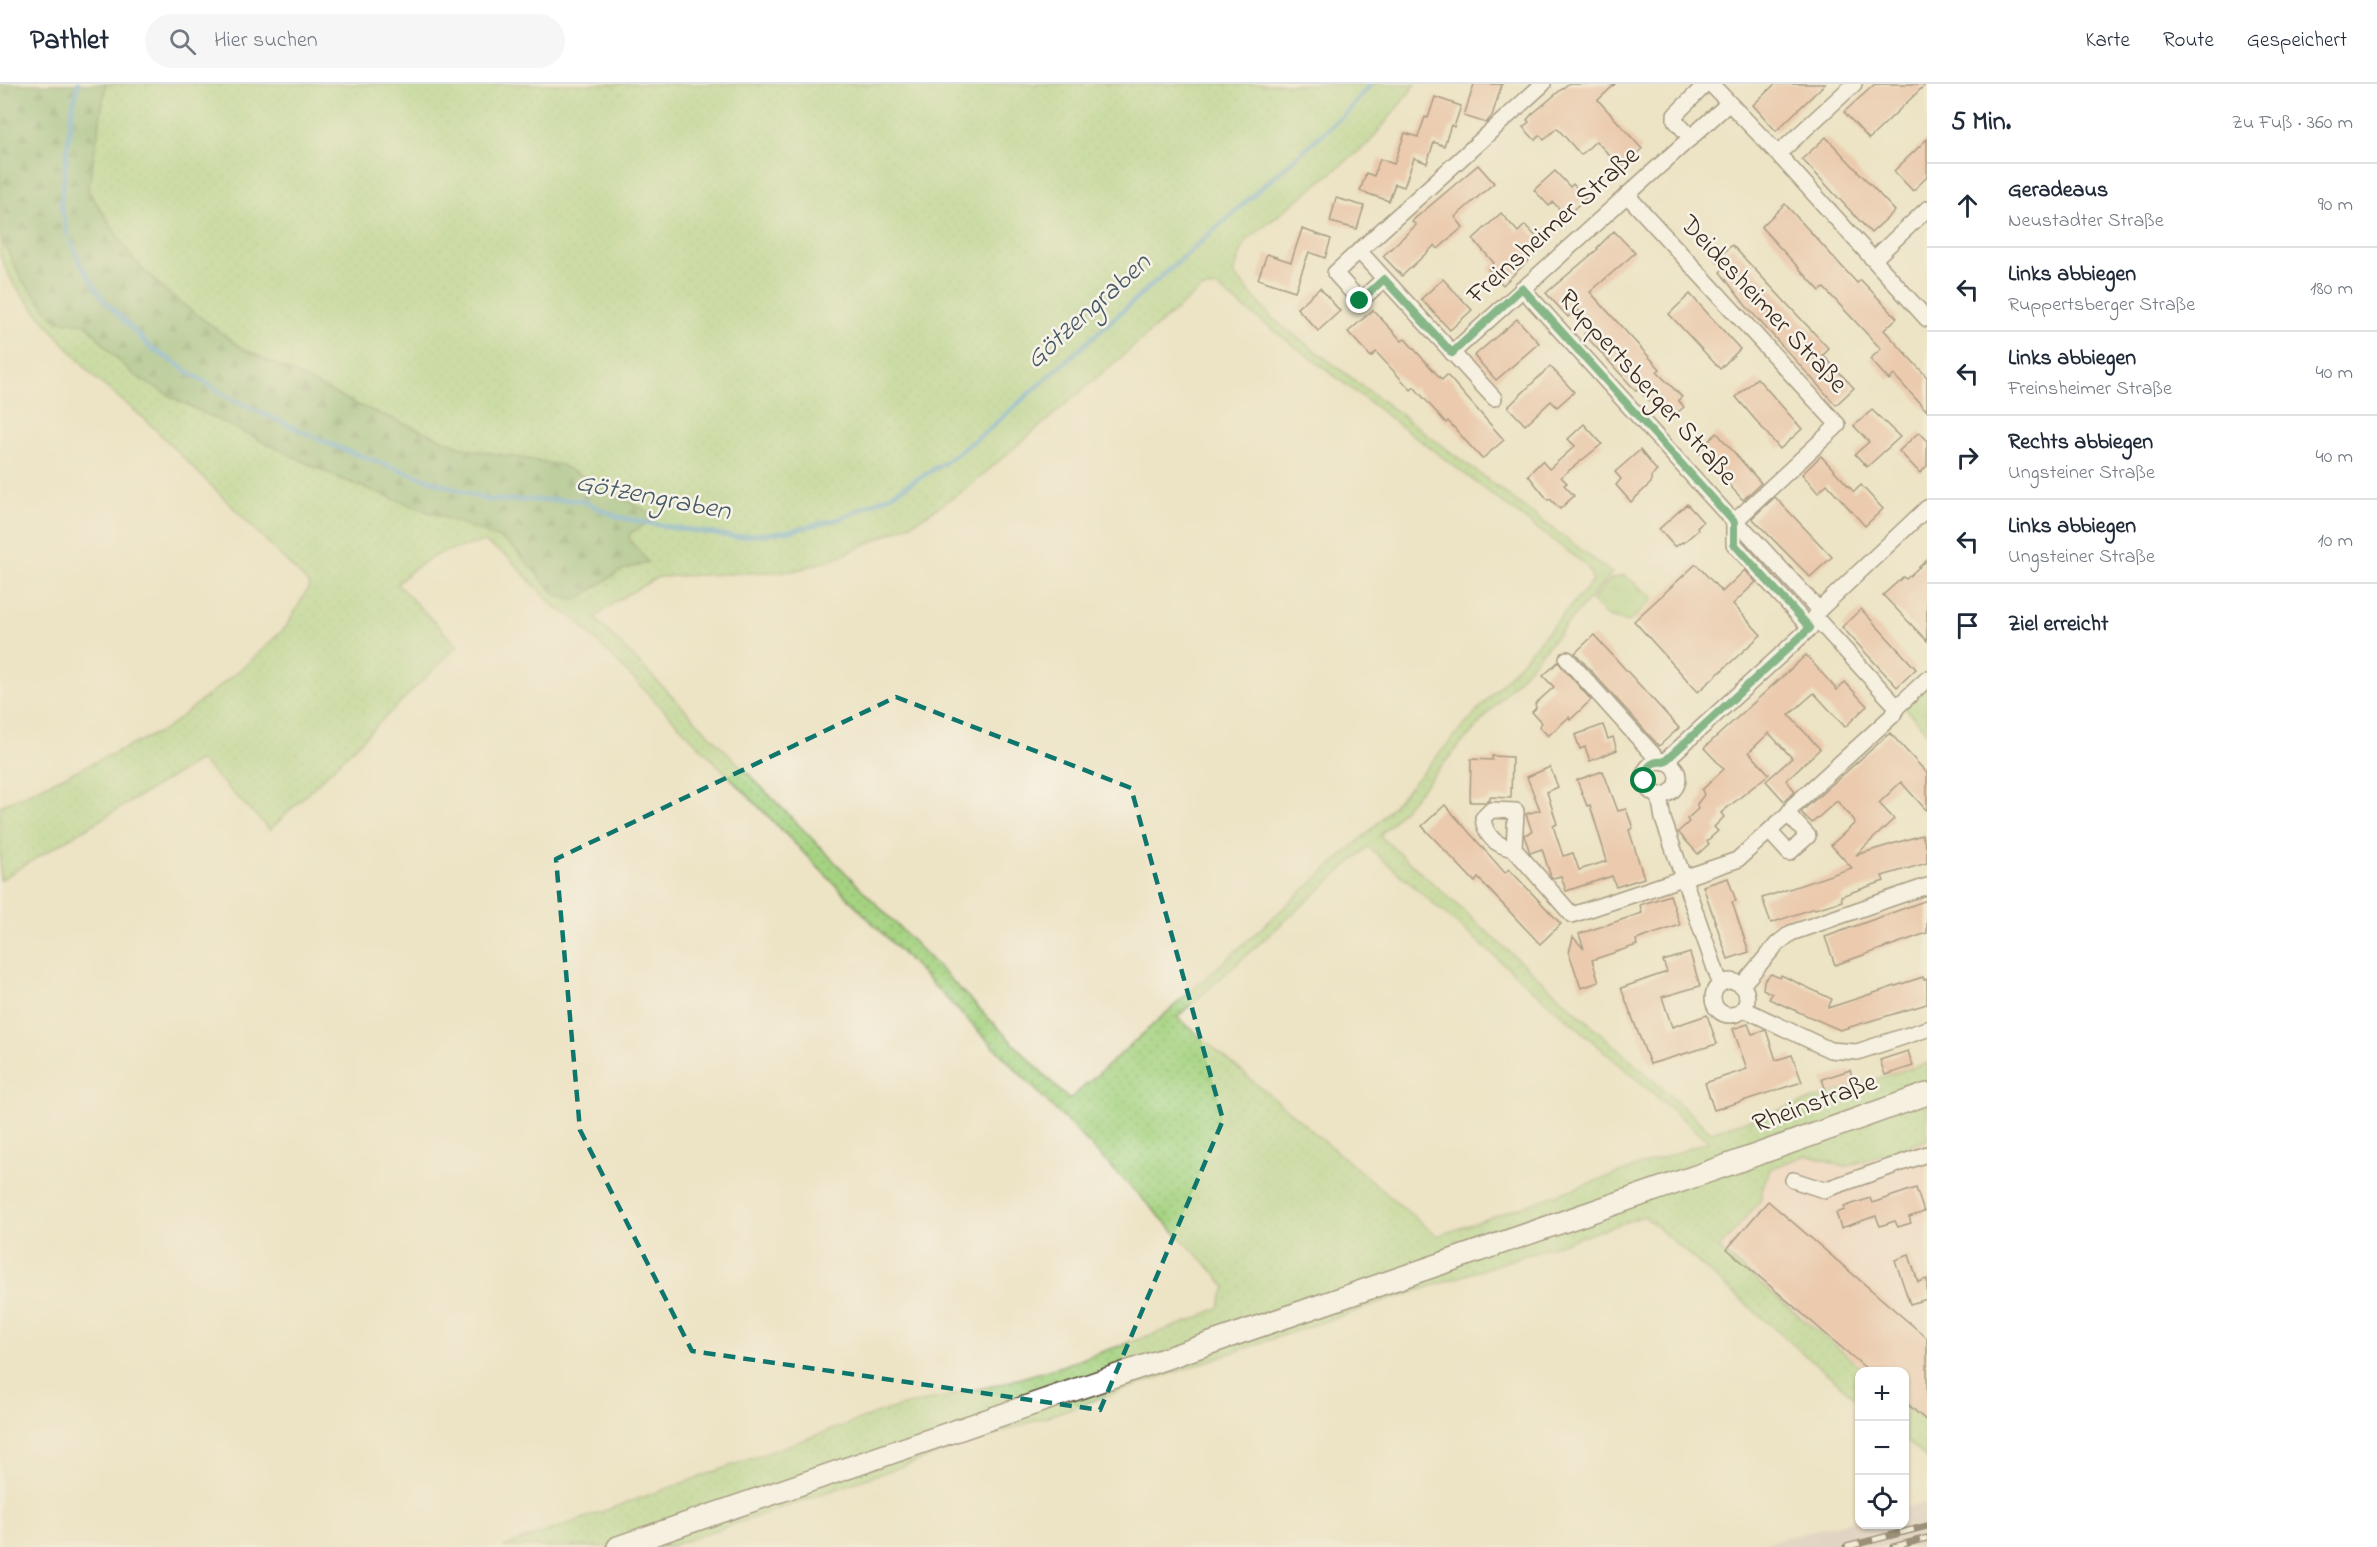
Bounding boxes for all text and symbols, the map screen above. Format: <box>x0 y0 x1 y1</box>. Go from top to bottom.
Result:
search box <box>145 14 565 68</box>
text: Pathlet <box>30 21 109 62</box>
icon: search <box>166 25 199 58</box>
text: Hier suchen <box>214 25 318 57</box>
text: Karte <box>2085 26 2130 56</box>
text: Route <box>2163 26 2214 56</box>
text: Gespeichert <box>2247 26 2347 56</box>
text: 5 Min. <box>1951 104 2011 142</box>
text: Zu Fuß · 360 m <box>2231 109 2353 138</box>
street label: Freinsheimer Straße <box>1458 137 1650 315</box>
text: Geradeaus <box>2008 175 2108 207</box>
icon: ahead <box>1951 189 1984 222</box>
text: 90 m <box>2318 191 2353 220</box>
street label: Deidesheimer Straße <box>1669 206 1857 404</box>
text: Neustadter Straße <box>2008 207 2164 236</box>
water label: Götzengraben <box>1017 243 1162 380</box>
text: Links abbiegen <box>2008 259 2136 291</box>
icon: left <box>1951 273 1984 306</box>
text: 180 m <box>2310 275 2353 304</box>
street label: Ruppertsberger Straße <box>1548 281 1747 496</box>
route end <box>1346 287 1372 313</box>
text: Ruppertsberger Straße <box>2008 291 2195 320</box>
text: Links abbiegen <box>2008 343 2136 375</box>
icon: left <box>1951 357 1984 390</box>
text: 40 m <box>2316 359 2353 388</box>
text: Freinsheimer Straße <box>2008 375 2172 404</box>
text: Rechts abbiegen <box>2008 427 2153 459</box>
icon: right <box>1951 441 1984 474</box>
text: 40 m <box>2316 443 2353 472</box>
text: Ungsteiner Straße <box>2008 459 2155 488</box>
water label: Götzengraben <box>572 463 735 533</box>
text: Links abbiegen <box>2008 511 2136 543</box>
icon: left <box>1951 525 1984 558</box>
text: 10 m <box>2317 527 2353 556</box>
text: Ungsteiner Straße <box>2008 543 2155 572</box>
icon: arrive <box>1951 609 1984 642</box>
text: Ziel erreicht <box>2008 609 2108 641</box>
route start <box>1630 767 1656 793</box>
street label: Rheinstraße <box>1747 1063 1884 1145</box>
map controls <box>1855 1367 1909 1529</box>
button: + <box>1855 1367 1909 1421</box>
button: − <box>1855 1421 1909 1475</box>
button: locate <box>1855 1475 1909 1529</box>

